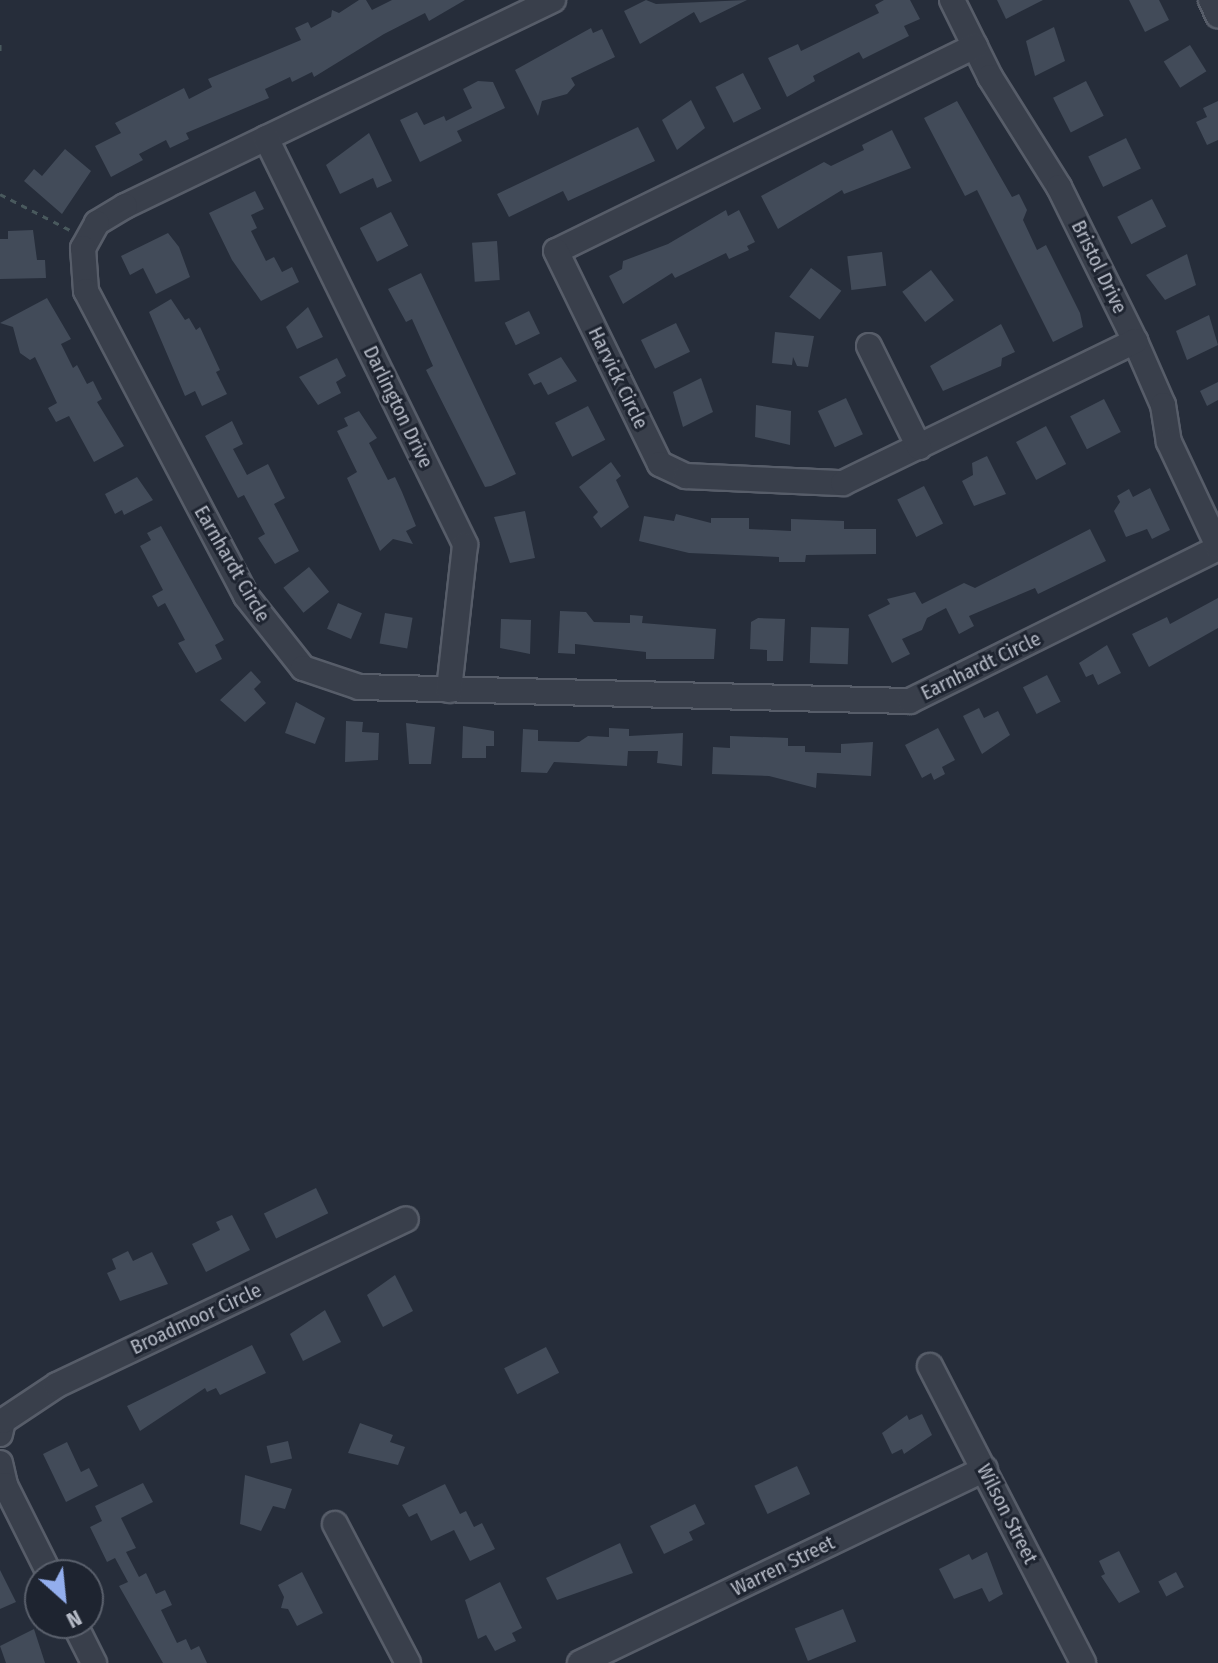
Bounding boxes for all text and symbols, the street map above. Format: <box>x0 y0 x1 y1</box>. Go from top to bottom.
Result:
street label: Bristol Drive <box>1066 217 1132 317</box>
street label: Harvick Circle <box>583 323 653 433</box>
street label: Darlington Drive <box>358 342 438 472</box>
street label: Earnhardt Circle <box>189 502 275 626</box>
street label: Earnhardt Circle <box>917 627 1045 705</box>
street label: Broadmoor Circle <box>127 1278 265 1360</box>
street label: Wilson Street <box>972 1460 1042 1568</box>
street label: Warren Street <box>727 1531 839 1601</box>
north arrow <box>24 1559 104 1639</box>
text: N <box>62 1604 86 1634</box>

